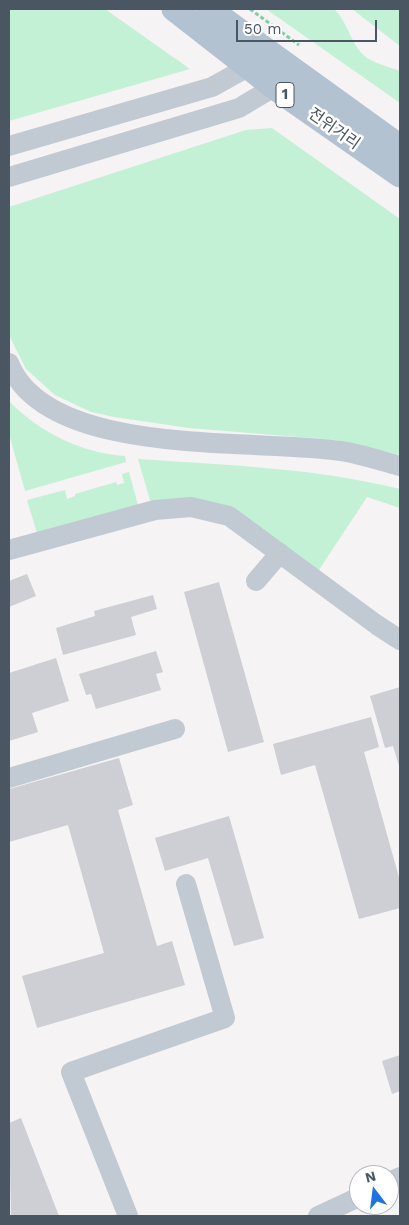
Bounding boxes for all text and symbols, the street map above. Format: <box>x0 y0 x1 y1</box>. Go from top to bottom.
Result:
scale bar <box>239 10 380 42</box>
text: 50 m <box>244 20 281 38</box>
road number: 1 <box>276 82 294 108</box>
street label: 전위거리 <box>304 104 364 154</box>
north arrow <box>349 1165 399 1215</box>
text: N <box>363 1167 377 1186</box>

